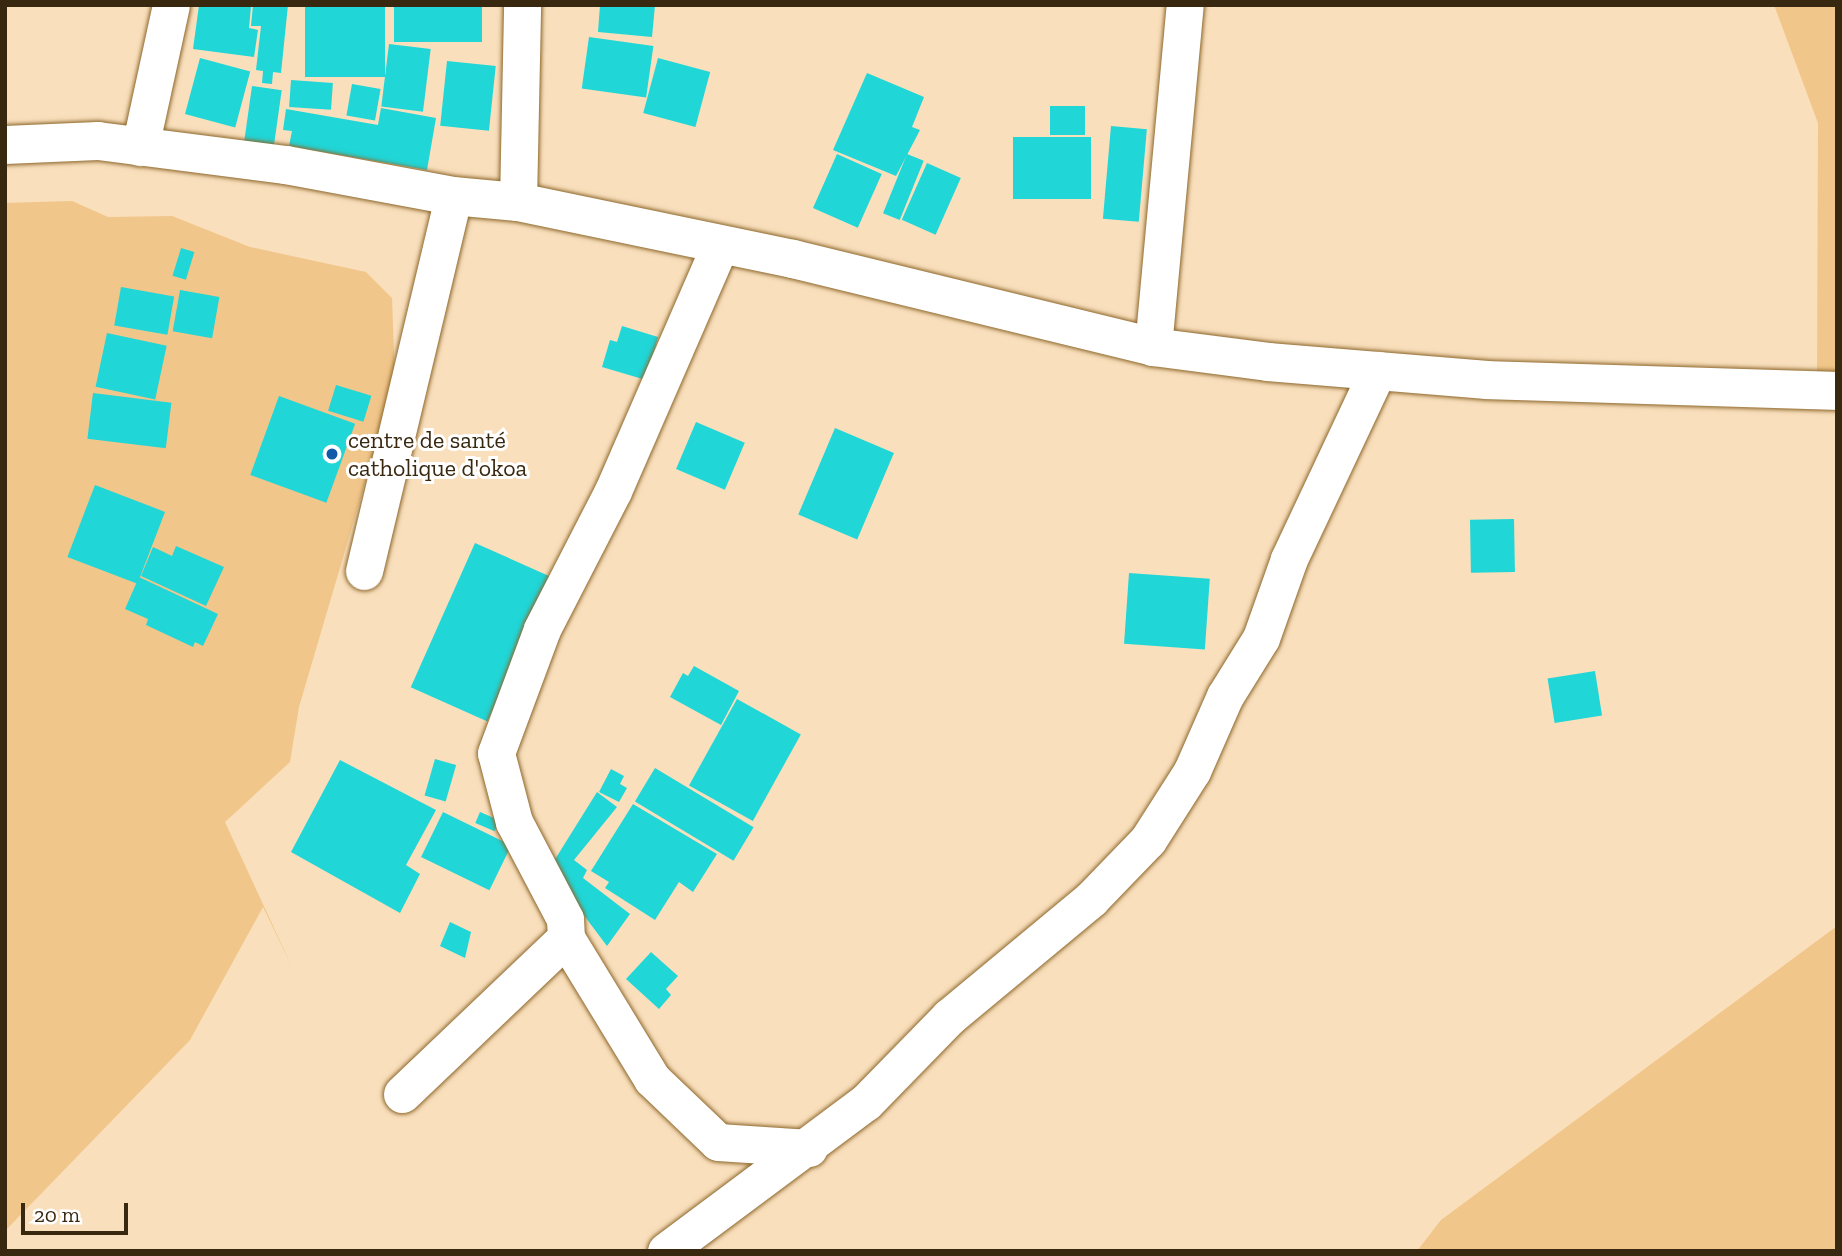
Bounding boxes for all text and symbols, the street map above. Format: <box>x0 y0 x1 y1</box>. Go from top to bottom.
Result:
place label: centre de santé catholique d'okoa <box>348 426 527 482</box>
marker: centre de santé catholique d'okoa <box>322 444 342 464</box>
scale bar <box>24 1190 131 1234</box>
text: 20 m <box>34 1202 80 1227</box>

